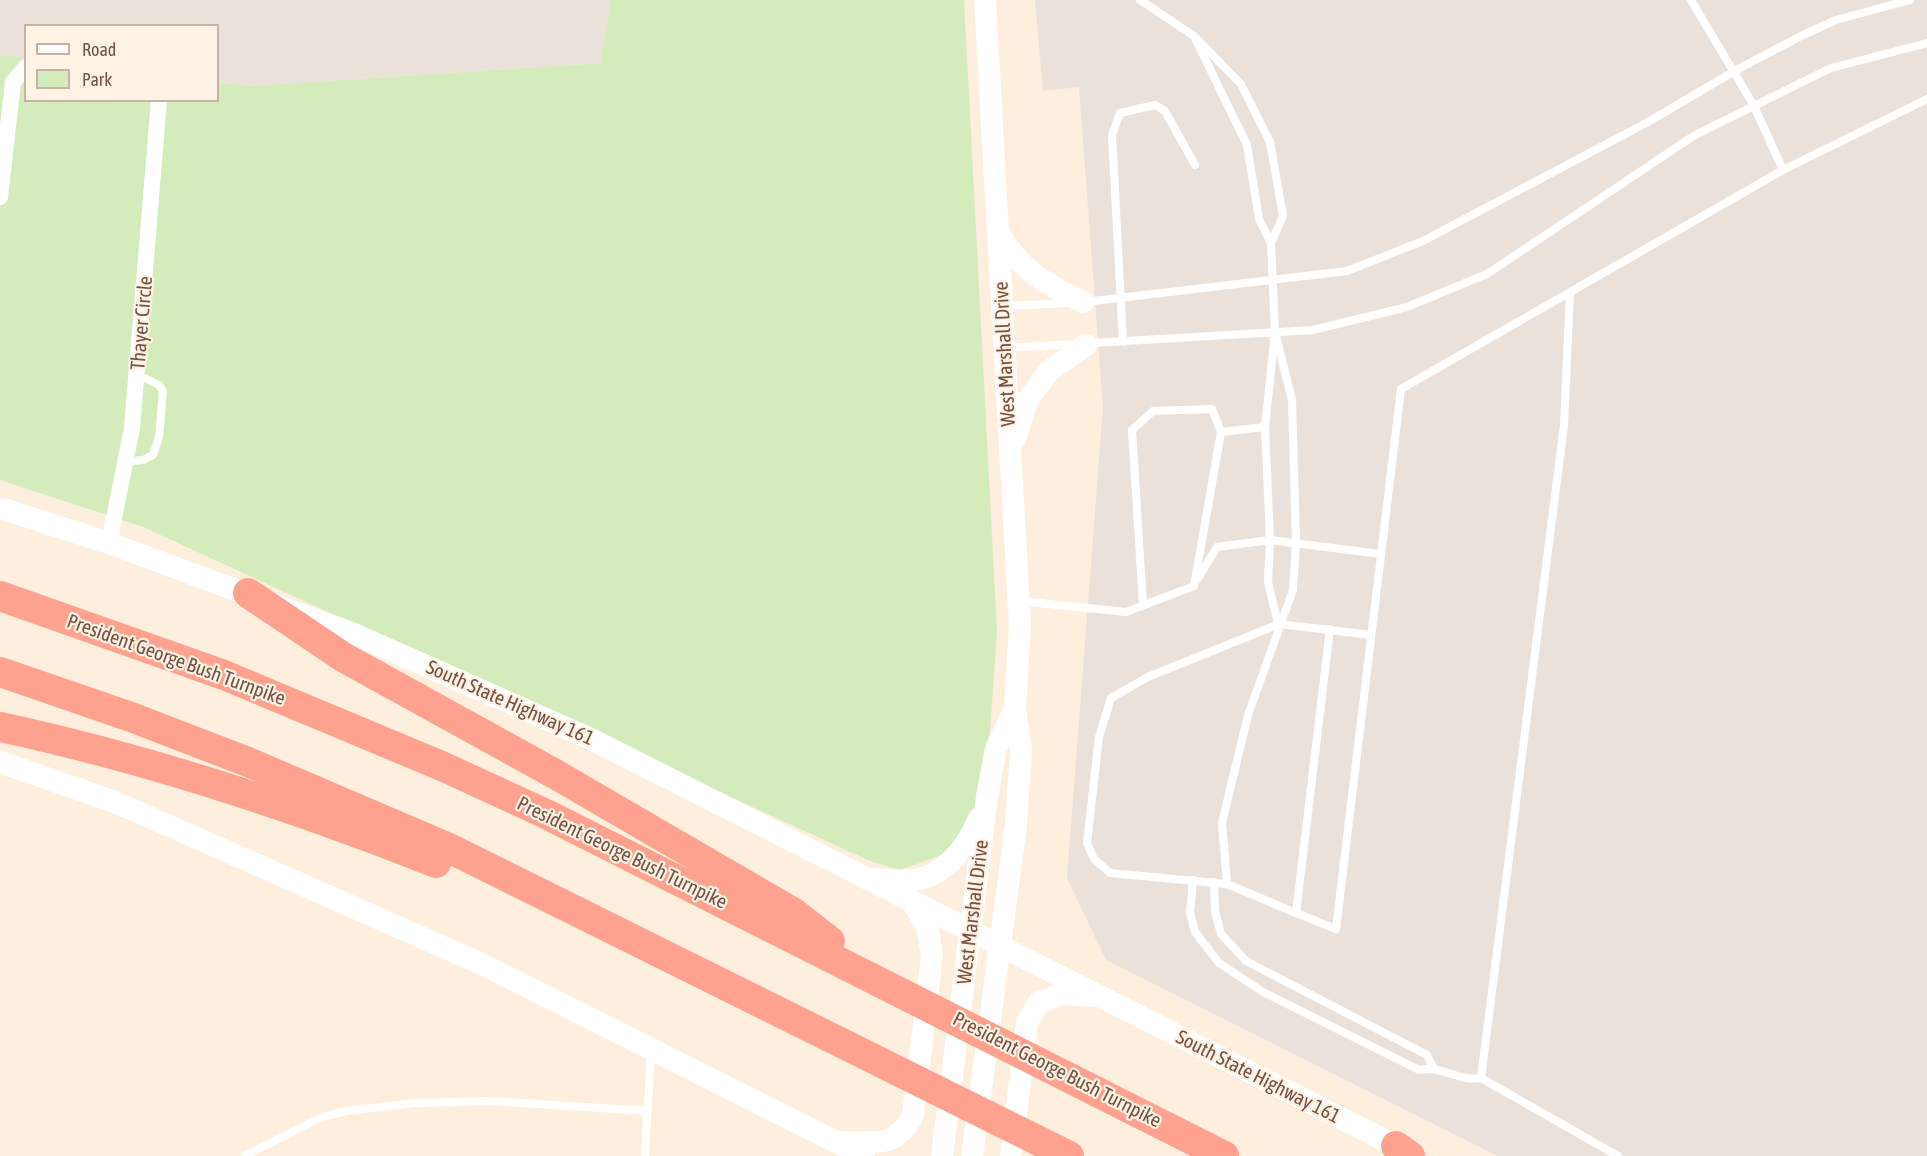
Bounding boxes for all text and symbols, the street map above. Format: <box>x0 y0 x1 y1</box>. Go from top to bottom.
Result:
legend <box>24 24 219 102</box>
text: Road <box>82 39 116 60</box>
text: Park <box>82 69 112 90</box>
street label: Thayer Circle <box>126 275 158 371</box>
street label: West Marshall Drive <box>989 281 1021 427</box>
street label: President George Bush Turnpike <box>63 609 289 711</box>
street label: South State Highway 161 <box>422 655 598 751</box>
street label: President George Bush Turnpike <box>513 792 731 914</box>
street label: West Marshall Drive <box>952 838 994 986</box>
street label: President George Bush Turnpike <box>949 1007 1165 1133</box>
street label: South State Highway 161 <box>1172 1025 1344 1129</box>

